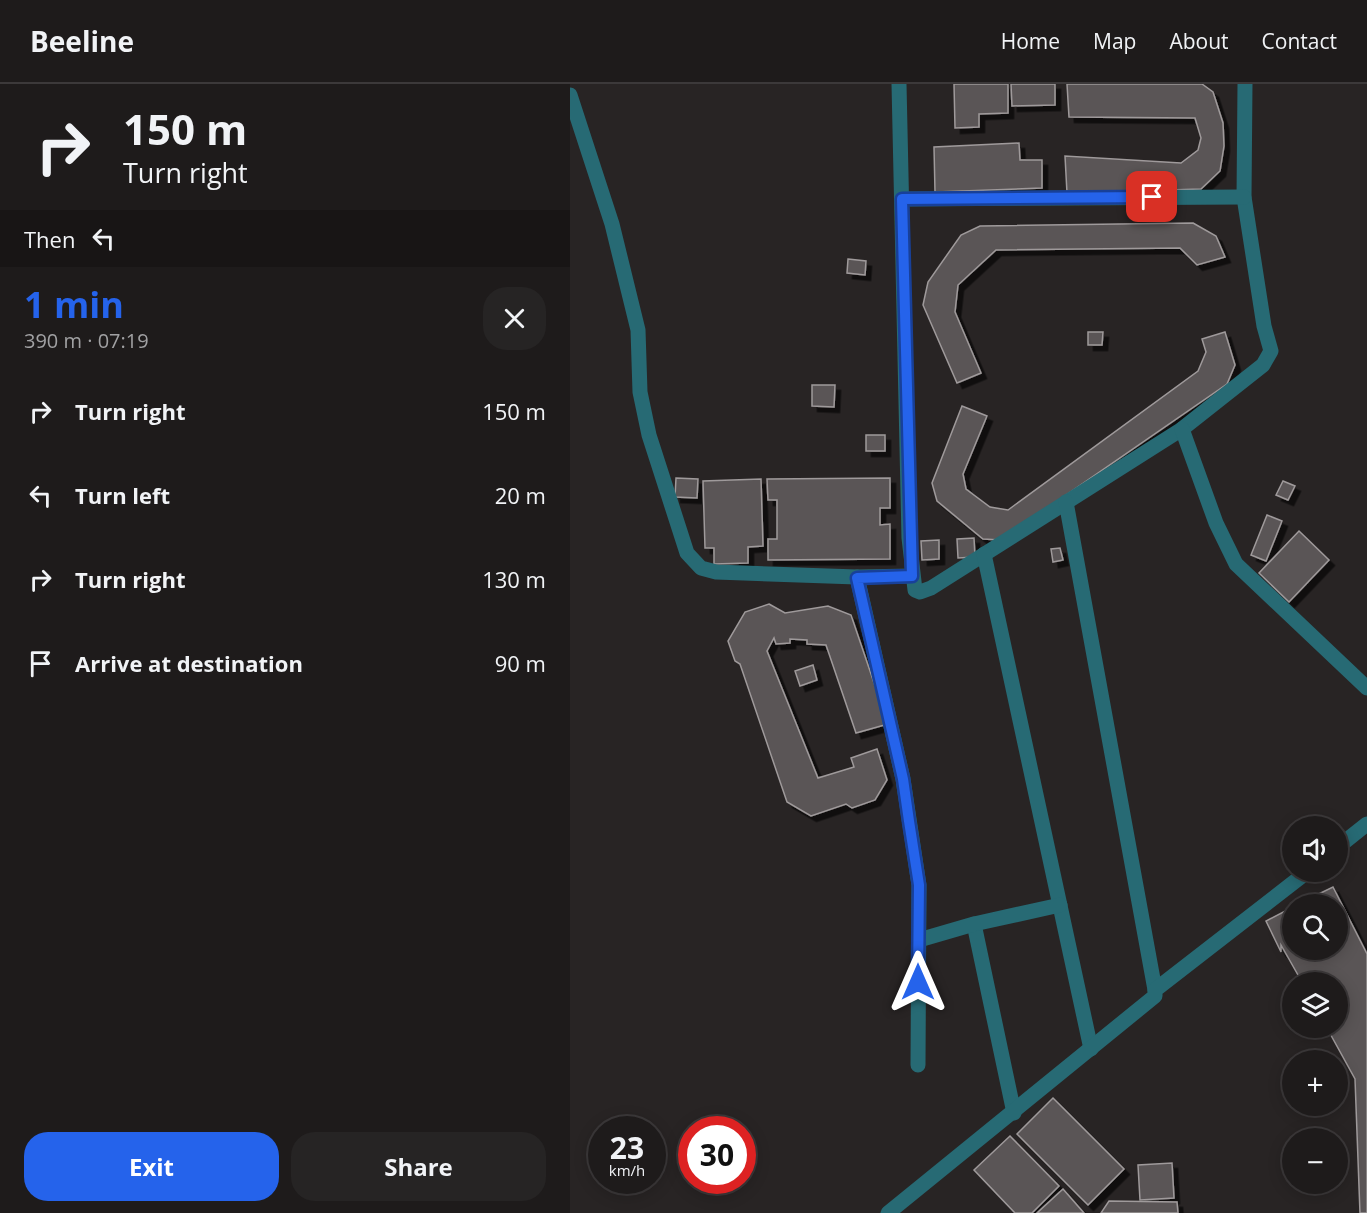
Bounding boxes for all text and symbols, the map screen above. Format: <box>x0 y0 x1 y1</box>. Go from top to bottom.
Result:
text: Beeline <box>30 22 134 60</box>
text: Home <box>1001 27 1060 55</box>
text: Map <box>1093 27 1136 55</box>
text: About <box>1169 27 1229 55</box>
text: Contact <box>1262 27 1337 55</box>
text: 150 m <box>123 100 247 157</box>
icon: right <box>24 108 102 186</box>
text: Turn right <box>123 154 248 191</box>
pin <box>1126 171 1177 222</box>
icon: arrive <box>1135 180 1168 213</box>
icon: left <box>87 222 120 255</box>
text: Then <box>24 224 75 254</box>
text: 1 min <box>24 280 124 329</box>
button: close <box>483 287 546 350</box>
text: 390 m · 07:19 <box>24 327 149 354</box>
icon: right <box>24 395 57 428</box>
text: Turn right <box>75 396 186 426</box>
text: 150 m <box>482 396 546 426</box>
icon: left <box>24 479 57 512</box>
text: Turn left <box>75 480 170 510</box>
text: 20 m <box>495 480 546 510</box>
icon: right <box>24 563 57 596</box>
text: Turn right <box>75 564 186 594</box>
text: 130 m <box>482 564 546 594</box>
icon: arrive <box>24 647 57 680</box>
text: Arrive at destination <box>75 648 303 678</box>
text: 90 m <box>495 648 546 678</box>
map controls <box>1282 816 1348 1194</box>
button: sound <box>1282 816 1348 882</box>
button: search <box>1282 894 1348 960</box>
position arrow <box>886 950 950 1014</box>
button: layers <box>1282 972 1348 1038</box>
button: + <box>1282 1050 1348 1116</box>
speed limit sign: 30 <box>678 1116 756 1194</box>
text: 23 <box>610 1127 644 1168</box>
button: − <box>1282 1128 1348 1194</box>
button: Exit <box>24 1132 279 1201</box>
button: Share <box>291 1132 546 1201</box>
text: km/h <box>609 1160 645 1180</box>

